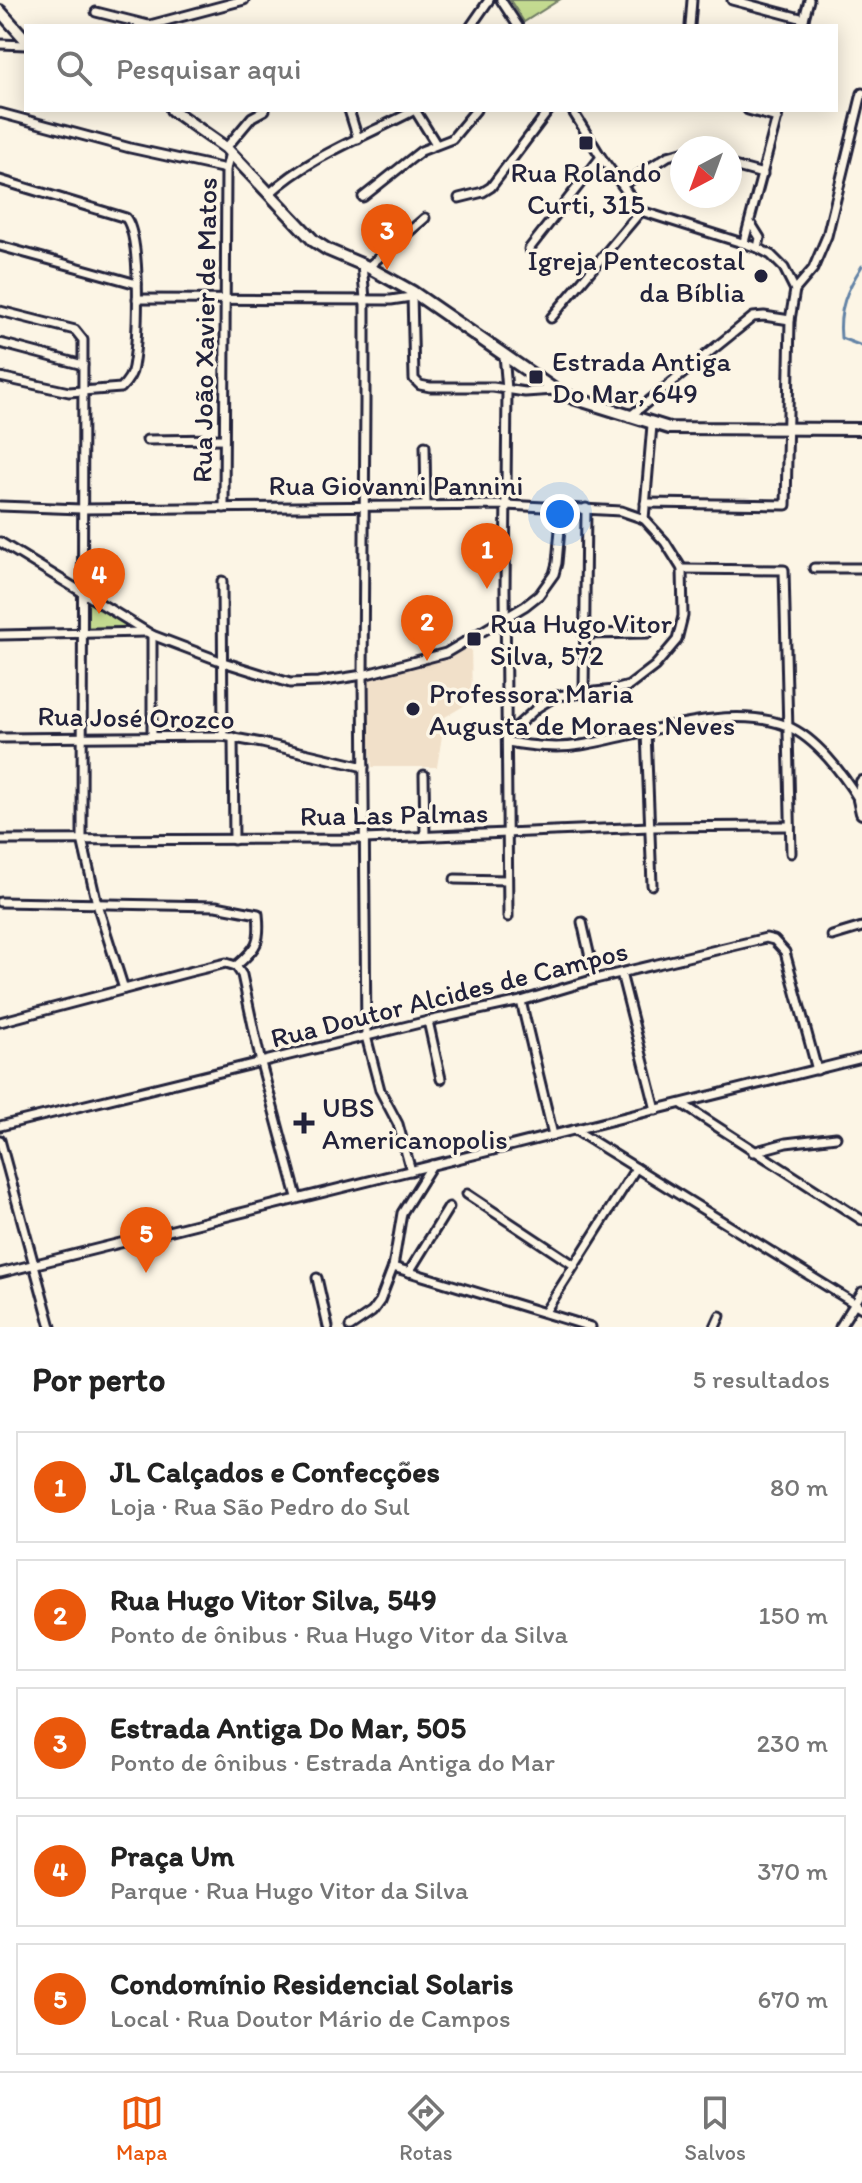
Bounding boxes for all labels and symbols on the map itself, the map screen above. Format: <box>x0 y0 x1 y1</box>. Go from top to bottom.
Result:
marker: Rua Rolando Curti, 315 <box>577 134 595 152</box>
north arrow <box>670 136 742 208</box>
place label: Rua Rolando Curti, 315 <box>511 155 661 221</box>
street label: Rua João Xavier de Matos <box>184 177 224 483</box>
pin: 3 <box>361 204 413 270</box>
place label: Igreja Pentecostal da Bíblia <box>527 243 745 309</box>
marker: Igreja Pentecostal da Bíblia <box>752 267 770 285</box>
place label: Estrada Antiga Do Mar, 649 <box>552 344 731 410</box>
marker: Estrada Antiga Do Mar, 649 <box>527 368 545 386</box>
street label: Rua Giovanni Pannini <box>269 468 523 502</box>
your location <box>540 494 580 534</box>
pin: 1 <box>461 523 513 589</box>
pin: 4 <box>73 548 125 614</box>
pin: 2 <box>401 595 453 661</box>
place label: Rua Hugo Vitor Silva, 572 <box>490 606 672 672</box>
marker: Rua Hugo Vitor Silva, 572 <box>465 630 483 648</box>
place label: Professora Maria Augusta de Moraes Neves <box>429 676 735 742</box>
street label: Rua José Orozco <box>37 698 235 736</box>
marker: Professora Maria Augusta de Moraes Neves <box>404 700 422 718</box>
street label: Rua Las Palmas <box>299 795 489 833</box>
street label: Rua Doutor Alcides de Campos <box>267 933 631 1055</box>
place label: UBS Americanopolis <box>322 1090 508 1156</box>
marker: UBS Americanopolis <box>293 1112 315 1134</box>
pin: 5 <box>120 1207 172 1273</box>

